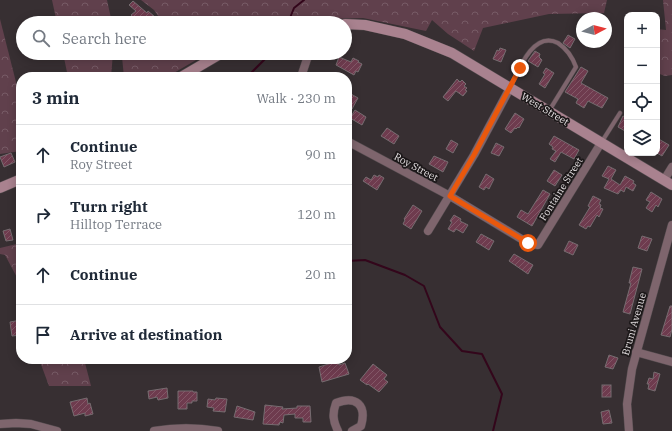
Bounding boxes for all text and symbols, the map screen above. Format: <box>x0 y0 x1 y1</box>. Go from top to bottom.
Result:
north arrow <box>576 12 612 48</box>
map controls <box>624 12 660 156</box>
button: + <box>624 12 660 48</box>
search box <box>16 16 352 60</box>
icon: search <box>30 27 52 49</box>
text: Search here <box>62 29 147 48</box>
button: − <box>624 48 660 84</box>
route end <box>511 59 529 77</box>
button: locate <box>624 84 660 120</box>
text: 3 min <box>32 87 80 109</box>
text: Walk · 230 m <box>257 90 336 107</box>
street label: West Street <box>519 90 572 129</box>
button: layers <box>624 120 660 156</box>
text: Continue <box>70 137 137 156</box>
icon: ahead <box>32 144 54 166</box>
text: 90 m <box>305 146 336 163</box>
street label: Roy Street <box>392 150 441 184</box>
street label: Fontaine Street <box>536 155 586 223</box>
text: Roy Street <box>70 156 132 173</box>
text: Turn right <box>70 197 148 216</box>
icon: right <box>32 204 54 226</box>
text: 120 m <box>297 206 336 223</box>
text: Hilltop Terrace <box>70 216 162 233</box>
route start <box>519 234 537 252</box>
icon: ahead <box>32 264 54 286</box>
text: Continue <box>70 265 137 284</box>
text: 20 m <box>305 266 336 283</box>
street label: Bruni Avenue <box>619 291 649 357</box>
icon: arrive <box>32 324 54 346</box>
text: Arrive at destination <box>70 325 222 344</box>

